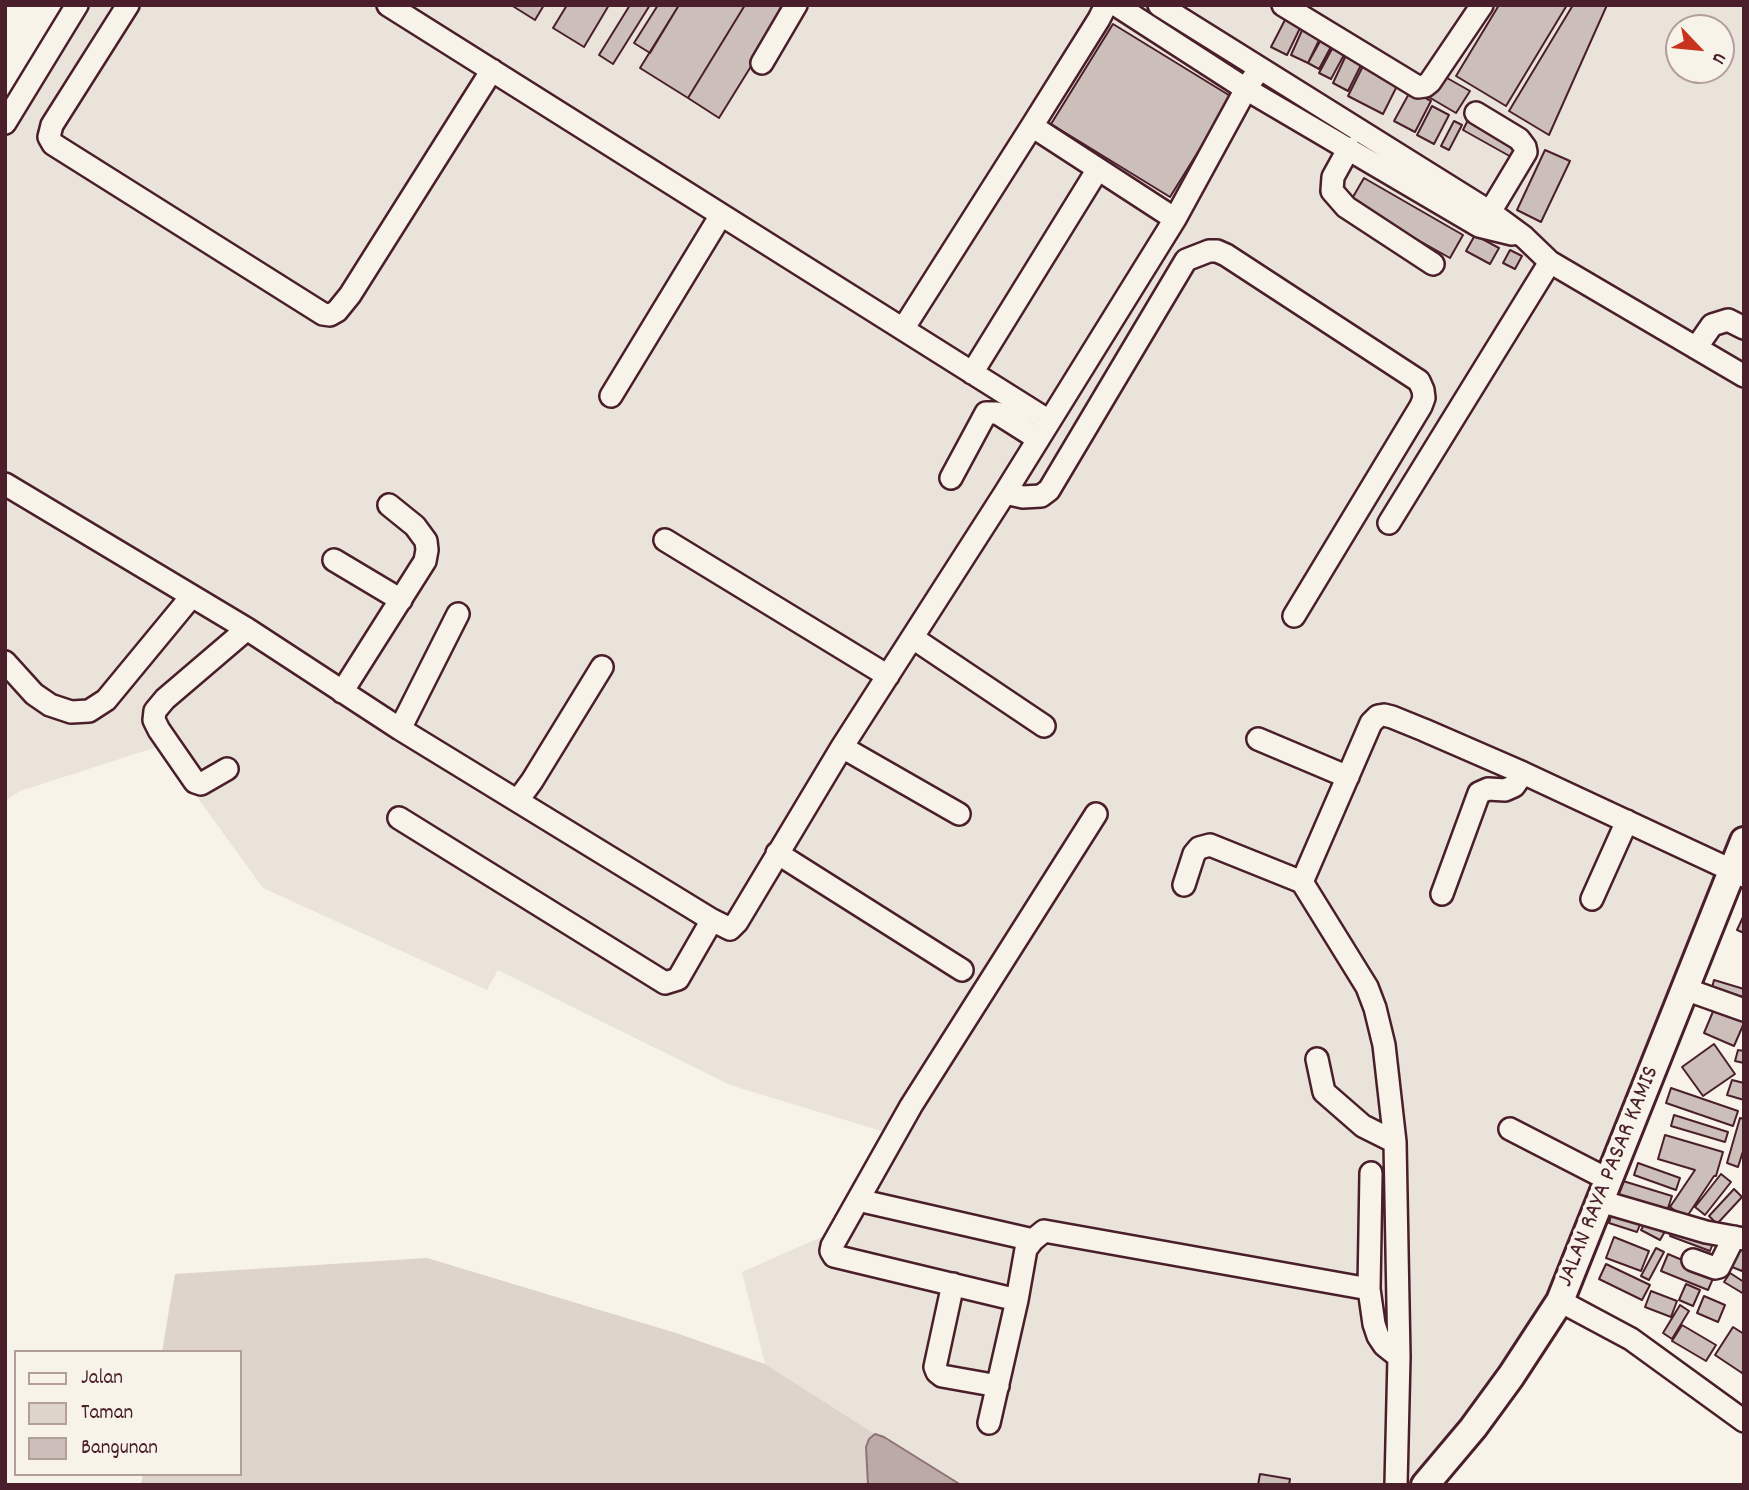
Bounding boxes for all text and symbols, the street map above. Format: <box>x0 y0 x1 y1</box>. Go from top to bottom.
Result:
north arrow <box>1665 14 1735 84</box>
text: U <box>1703 48 1732 68</box>
street label: JALAN RAYA PASAR KAMIS <box>1553 1062 1667 1292</box>
legend <box>14 1350 242 1476</box>
text: Jalan <box>81 1364 123 1394</box>
text: Taman <box>81 1399 133 1429</box>
text: Bangunan <box>81 1434 158 1464</box>

